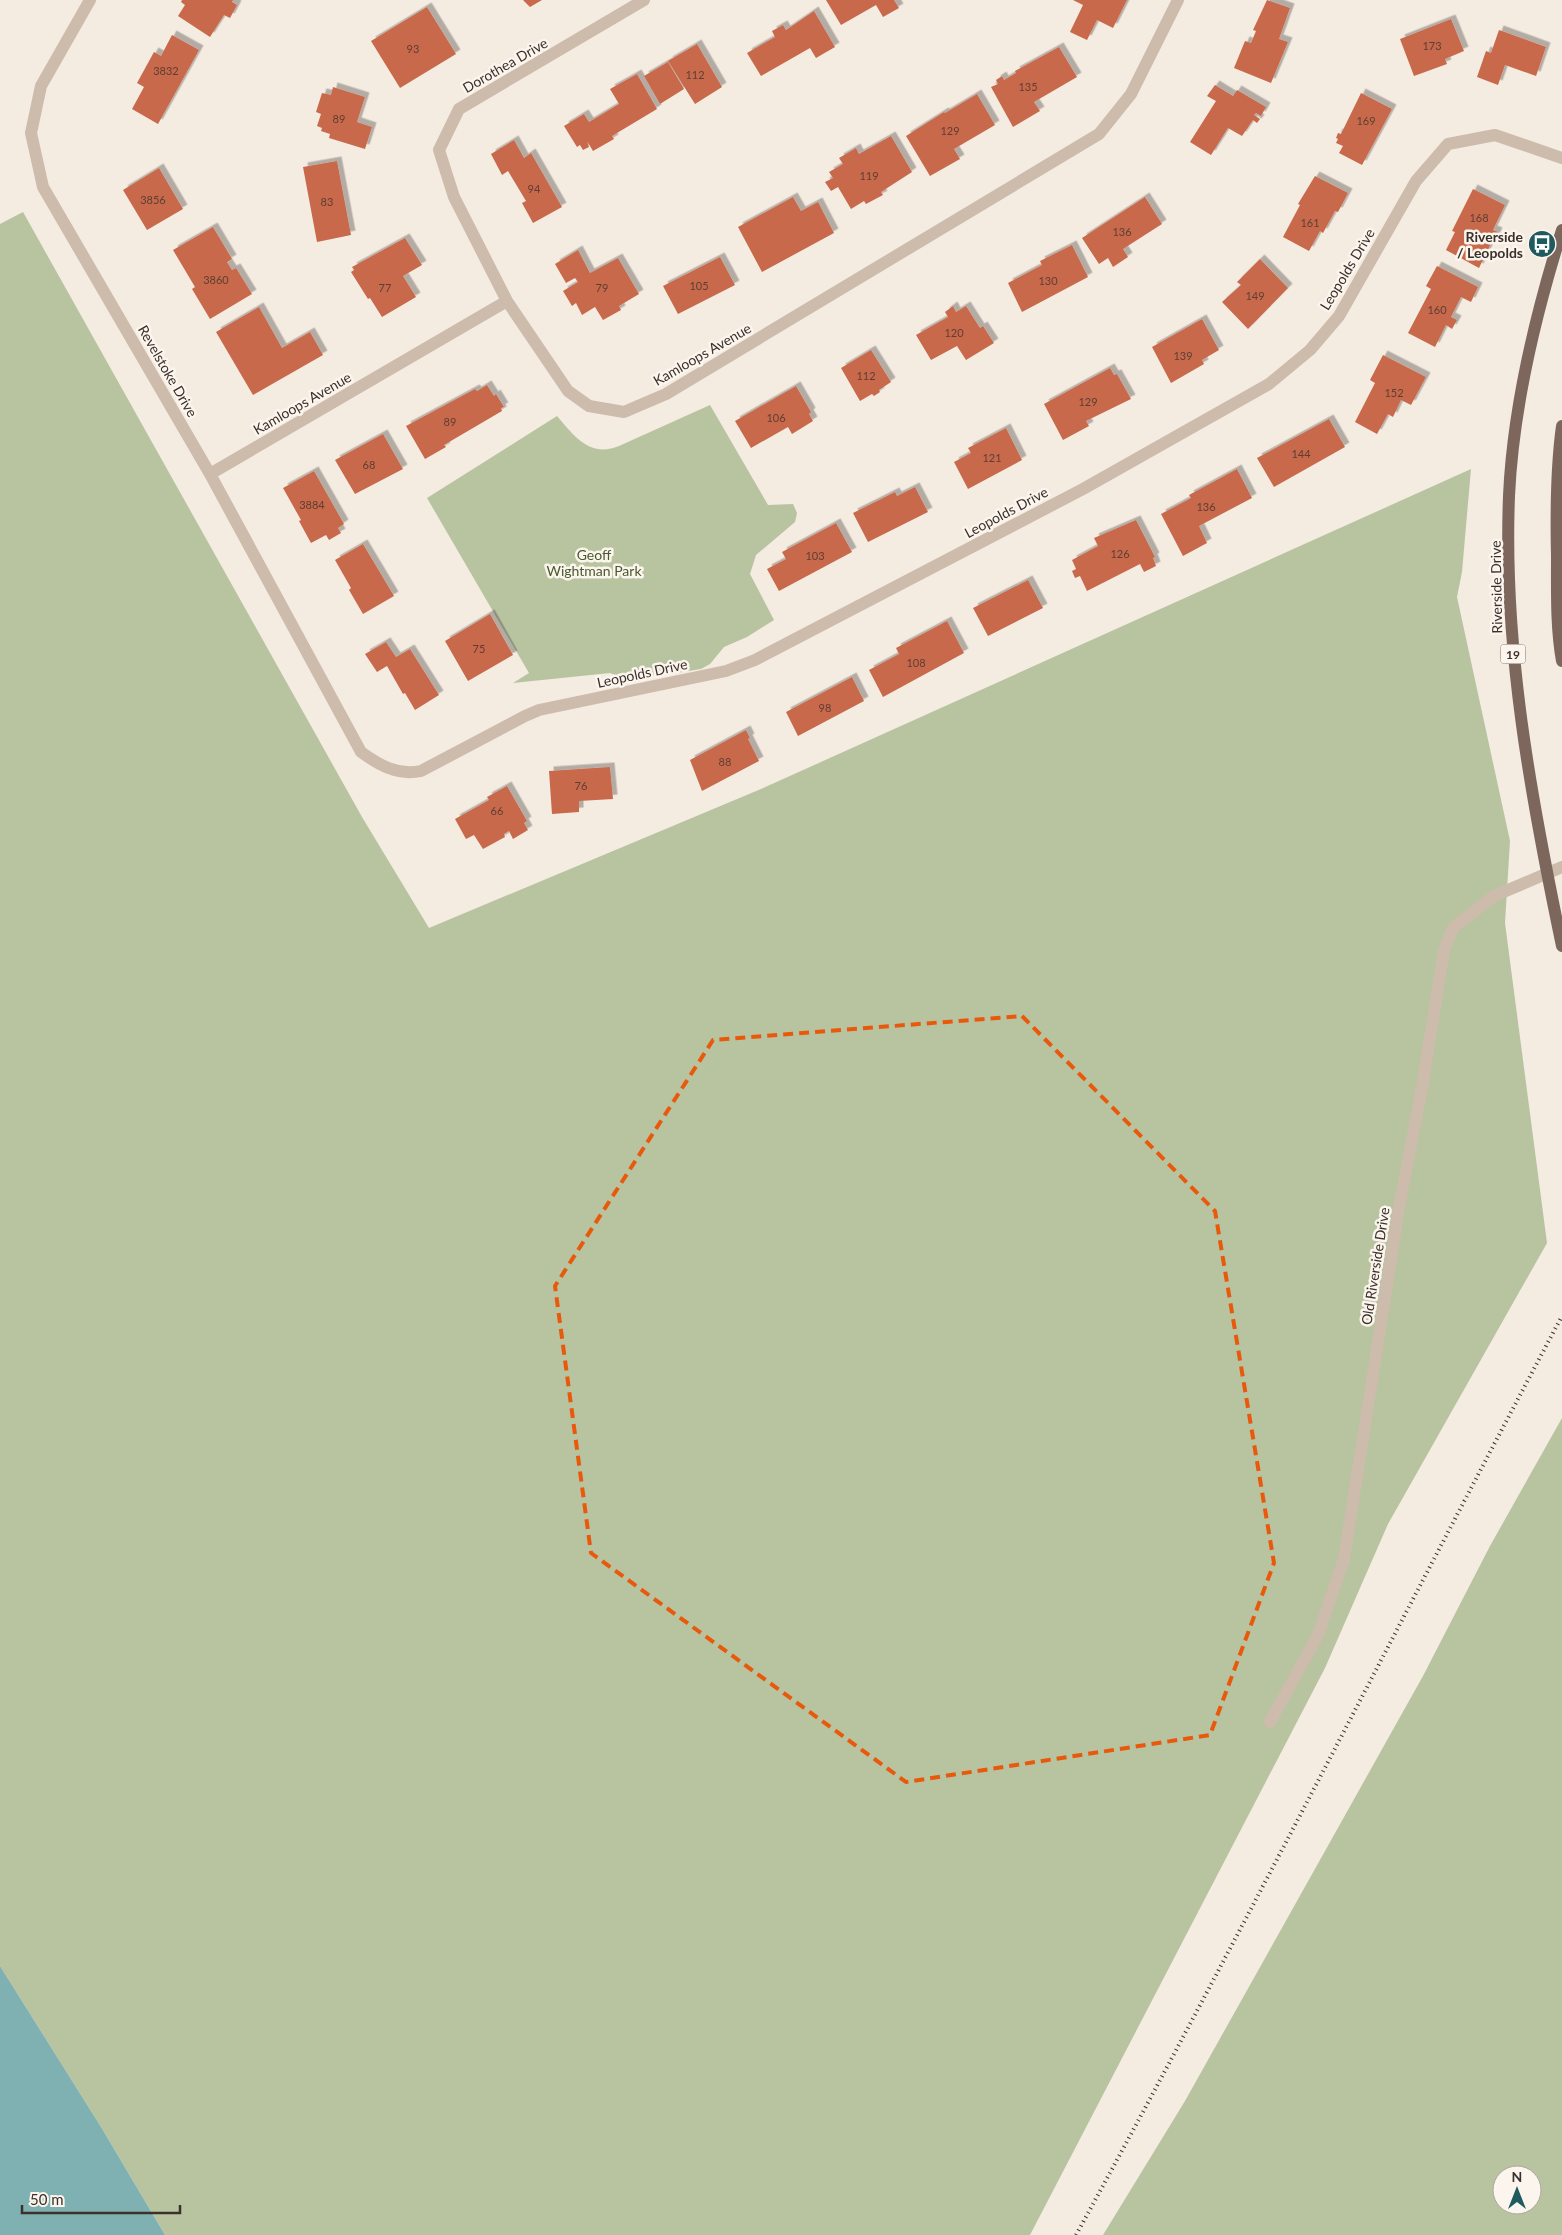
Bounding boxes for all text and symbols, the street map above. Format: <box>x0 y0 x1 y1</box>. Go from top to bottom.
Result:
street label: Dorothea Drive <box>460 34 550 96</box>
house number: 173 <box>1422 39 1442 52</box>
house number: 93 <box>407 42 419 55</box>
house number: 3832 <box>153 64 179 77</box>
house number: 112 <box>685 68 705 81</box>
house number: 135 <box>1018 80 1038 93</box>
house number: 89 <box>333 112 345 125</box>
house number: 169 <box>1356 114 1376 127</box>
house number: 129 <box>940 124 960 137</box>
house number: 119 <box>859 169 879 182</box>
house number: 94 <box>528 182 541 195</box>
house number: 3856 <box>140 193 166 206</box>
house number: 83 <box>321 195 333 208</box>
house number: 168 <box>1469 211 1489 224</box>
house number: 161 <box>1300 216 1320 229</box>
house number: 136 <box>1112 225 1132 238</box>
street label: Leopolds Drive <box>1316 225 1378 313</box>
place label: Riverside / Leopolds <box>1457 228 1524 261</box>
bus stop icon: Riverside / Leopolds <box>1527 229 1557 259</box>
house number: 3860 <box>203 273 229 286</box>
house number: 130 <box>1038 274 1058 287</box>
house number: 105 <box>689 279 709 292</box>
house number: 77 <box>379 281 391 294</box>
house number: 79 <box>596 281 608 294</box>
house number: 149 <box>1245 289 1265 302</box>
house number: 160 <box>1427 303 1447 316</box>
street label: Kamloops Avenue <box>650 319 754 389</box>
street label: Revelstoke Drive <box>135 322 201 420</box>
house number: 120 <box>944 326 964 339</box>
house number: 139 <box>1173 349 1193 362</box>
street label: Kamloops Avenue <box>250 368 354 438</box>
house number: 112 <box>856 369 876 382</box>
house number: 152 <box>1384 386 1404 399</box>
house number: 129 <box>1078 395 1098 408</box>
house number: 106 <box>766 411 786 424</box>
house number: 89 <box>444 415 456 428</box>
house number: 144 <box>1291 447 1311 460</box>
house number: 121 <box>982 451 1002 464</box>
house number: 68 <box>363 458 375 471</box>
street label: Leopolds Drive <box>961 483 1051 541</box>
house number: 3884 <box>299 498 325 511</box>
house number: 136 <box>1196 500 1216 513</box>
street label: Riverside Drive <box>1487 540 1505 634</box>
park label: Geoff Wightman Park <box>546 546 642 579</box>
house number: 126 <box>1110 547 1130 560</box>
house number: 103 <box>805 549 825 562</box>
house number: 75 <box>473 642 485 655</box>
road number: 19 <box>1500 644 1526 664</box>
street label: Leopolds Drive <box>595 655 689 691</box>
house number: 108 <box>906 656 926 669</box>
house number: 98 <box>819 701 831 714</box>
house number: 88 <box>719 755 731 768</box>
house number: 76 <box>575 779 587 792</box>
house number: 66 <box>491 804 503 817</box>
street label: Old Riverside Drive <box>1357 1206 1393 1326</box>
north arrow <box>1492 2165 1542 2215</box>
text: N <box>1512 2168 1522 2185</box>
scale bar <box>22 2182 180 2214</box>
text: 50 m <box>30 2190 64 2208</box>

